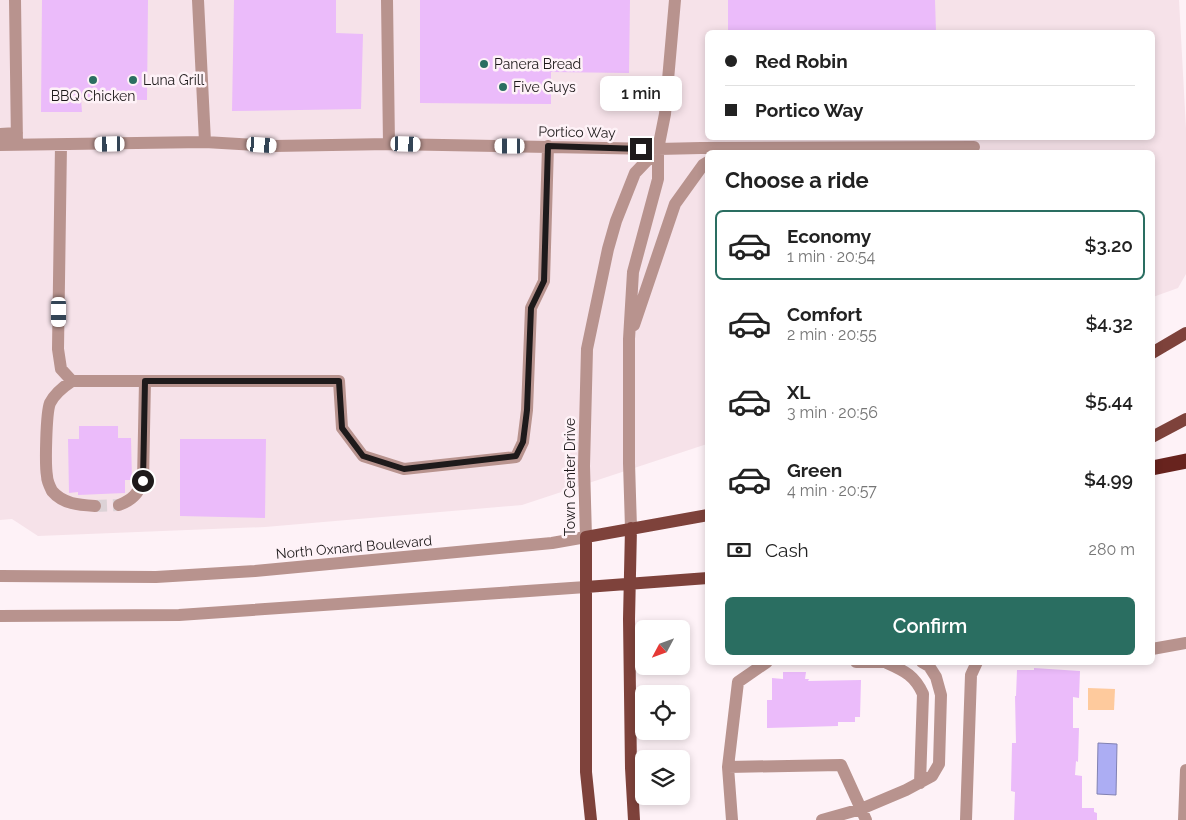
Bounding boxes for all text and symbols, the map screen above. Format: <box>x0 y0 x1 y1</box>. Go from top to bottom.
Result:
text: Red Robin <box>755 50 848 72</box>
place label: Panera Bread <box>494 56 581 72</box>
marker: Panera Bread <box>478 58 490 70</box>
place label: Luna Grill <box>143 72 205 88</box>
marker: BBQ Chicken <box>87 74 99 86</box>
marker: Luna Grill <box>127 74 139 86</box>
callout: 1 min <box>600 76 682 112</box>
place label: Five Guys <box>513 79 576 95</box>
marker: Five Guys <box>497 81 509 93</box>
text: 1 min <box>621 84 661 103</box>
place label: BBQ Chicken <box>51 88 135 104</box>
text: Portico Way <box>755 99 864 121</box>
street label: Portico Way <box>538 123 616 141</box>
car <box>94 136 125 152</box>
car <box>246 136 277 154</box>
car <box>390 136 421 152</box>
route end <box>630 138 652 160</box>
car <box>495 139 525 154</box>
text: Choose a ride <box>725 167 869 193</box>
icon: car <box>727 223 772 268</box>
text: Economy <box>787 225 871 247</box>
text: $3.20 <box>1085 234 1133 256</box>
text: 1 min · 20:54 <box>787 247 875 266</box>
car <box>51 297 66 327</box>
icon: car <box>727 301 772 346</box>
text: Comfort <box>787 303 862 325</box>
text: $4.32 <box>1085 312 1133 334</box>
text: 2 min · 20:55 <box>787 325 877 344</box>
icon: car <box>727 379 772 424</box>
text: XL <box>787 381 810 403</box>
text: $5.44 <box>1085 390 1133 412</box>
text: 3 min · 20:56 <box>787 403 878 422</box>
street label: Town Center Drive <box>562 418 578 536</box>
icon: car <box>727 457 772 502</box>
text: Green <box>787 459 842 481</box>
text: $4.99 <box>1084 468 1133 490</box>
route start <box>132 470 154 492</box>
text: 4 min · 20:57 <box>787 481 877 500</box>
street label: North Oxnard Boulevard <box>275 532 433 562</box>
icon: cash <box>725 536 753 564</box>
text: Cash <box>765 539 809 561</box>
text: 280 m <box>1089 540 1135 559</box>
button: Confirm <box>725 597 1135 655</box>
north arrow <box>635 620 690 675</box>
map controls <box>635 620 690 805</box>
button: locate <box>635 685 690 740</box>
button: layers <box>635 750 690 805</box>

